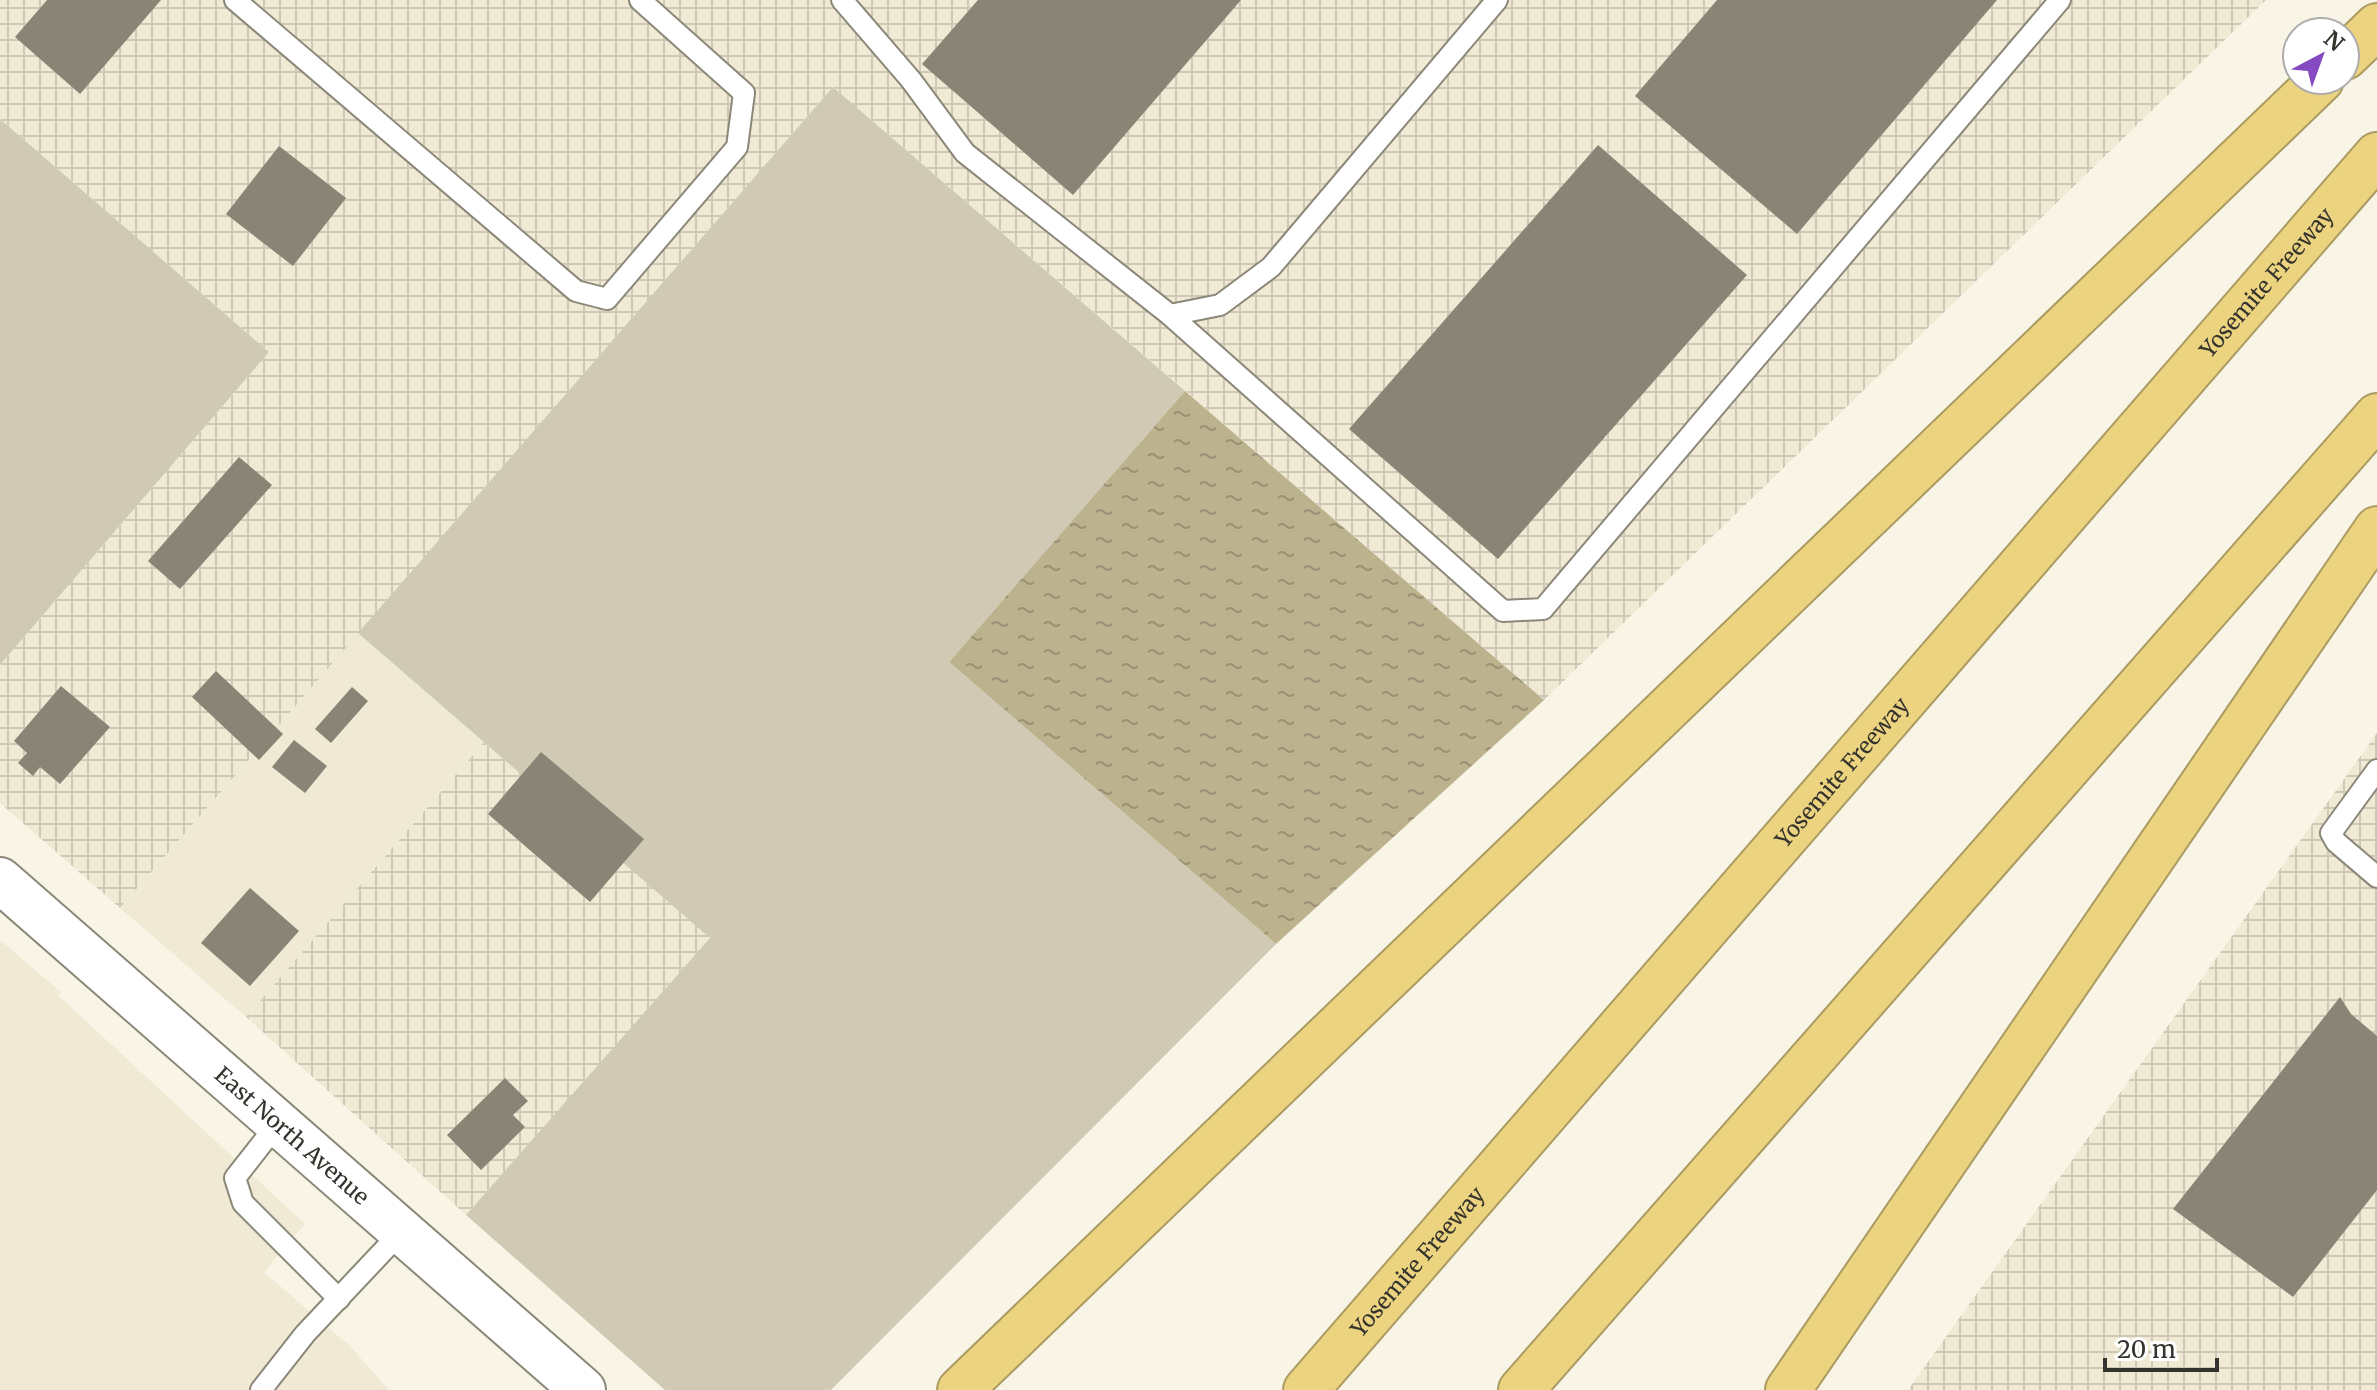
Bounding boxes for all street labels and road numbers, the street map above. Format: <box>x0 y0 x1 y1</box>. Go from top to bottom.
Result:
street label: Yosemite Freeway <box>2193 201 2339 364</box>
street label: Yosemite Freeway <box>1769 691 1915 854</box>
street label: East North Avenue <box>209 1060 375 1211</box>
street label: Yosemite Freeway <box>1344 1181 1490 1343</box>

